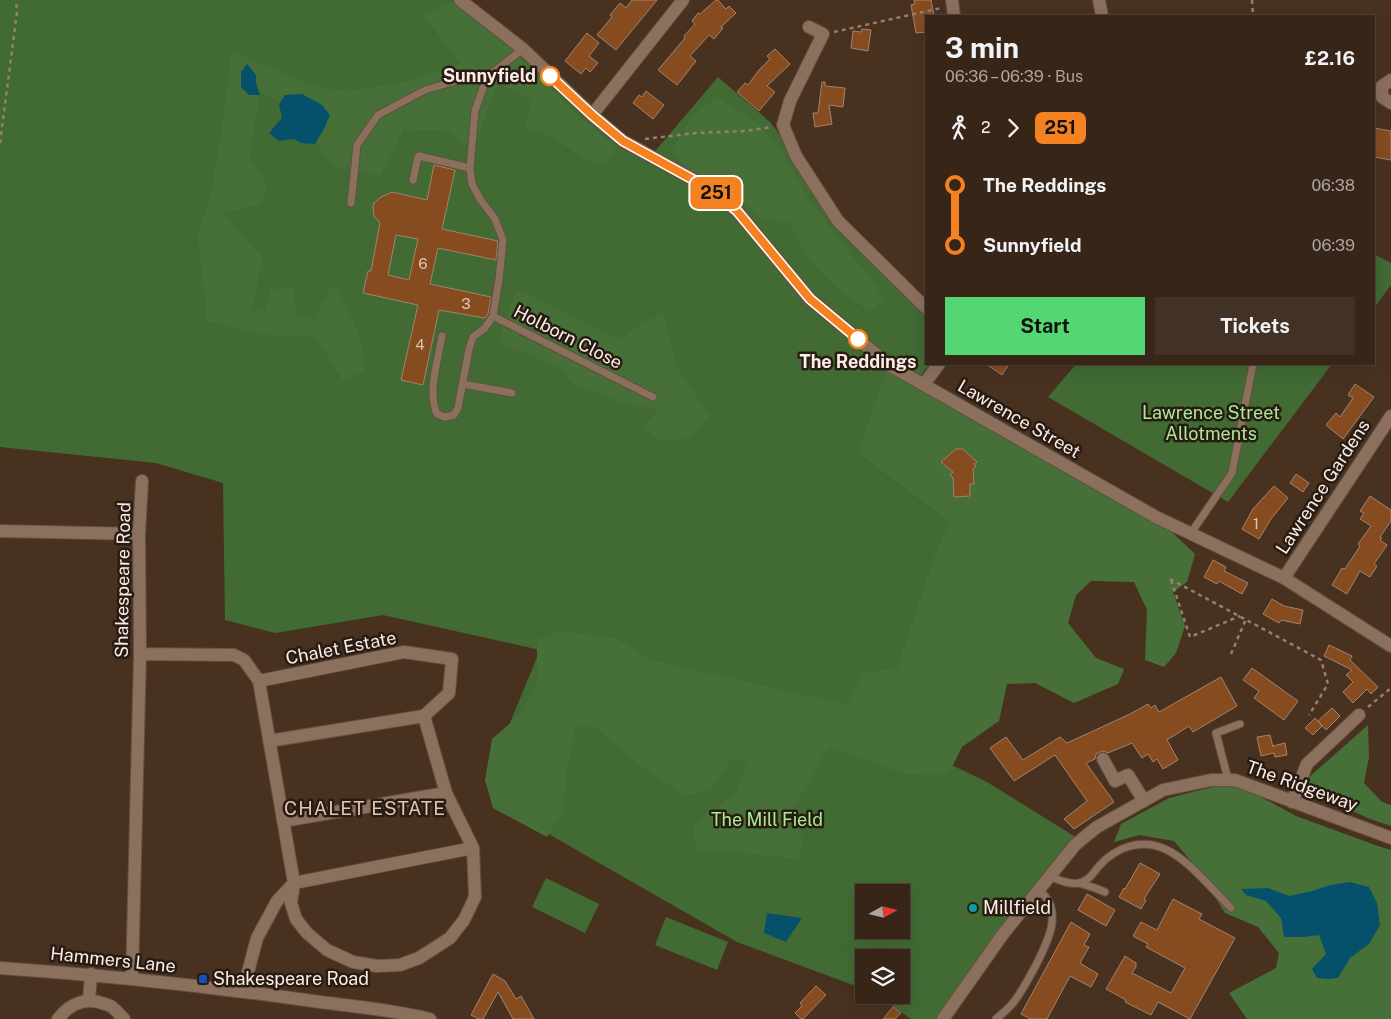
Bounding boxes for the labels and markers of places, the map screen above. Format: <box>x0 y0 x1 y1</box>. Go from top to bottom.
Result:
place label: Sunnyfield <box>443 65 536 86</box>
marker: Sunnyfield <box>540 66 560 86</box>
marker: The Reddings <box>848 329 868 349</box>
place label: The Reddings <box>800 351 916 372</box>
place label: Millfield <box>983 897 1051 918</box>
marker: Millfield <box>967 902 979 914</box>
place label: Shakespeare Road <box>213 968 369 989</box>
marker: Shakespeare Road <box>197 973 209 985</box>

